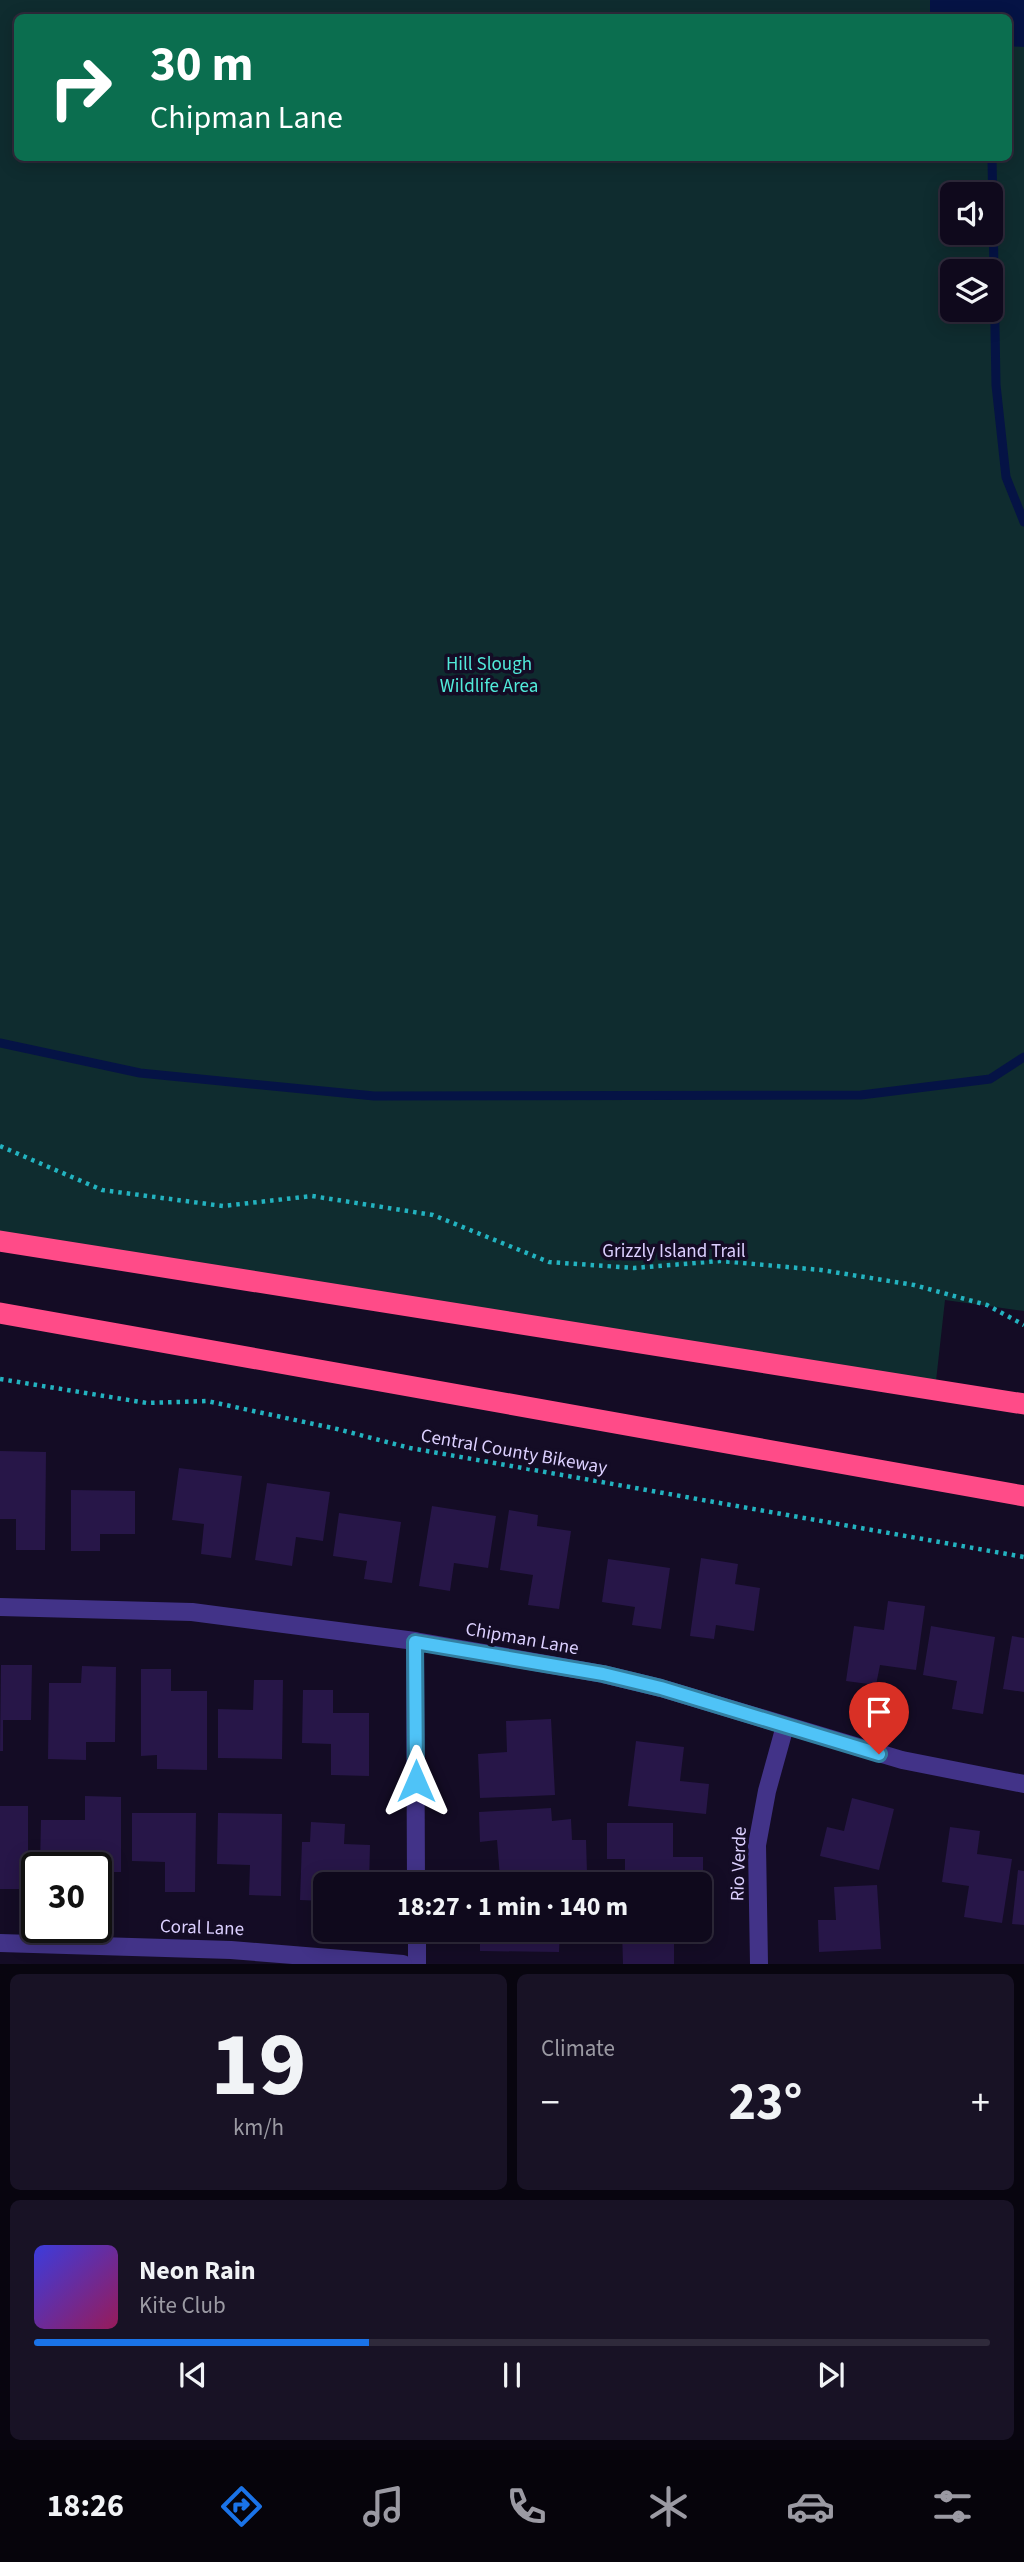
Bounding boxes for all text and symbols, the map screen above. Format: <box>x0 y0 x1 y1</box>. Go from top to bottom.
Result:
text: 30 m <box>150 30 254 100</box>
icon: right <box>35 42 126 133</box>
text: Chipman Lane <box>150 95 343 141</box>
map controls <box>940 182 1003 322</box>
button: sound <box>940 182 1003 245</box>
button: layers <box>940 259 1003 322</box>
park label: Hill Slough Wildlife Area <box>440 651 538 700</box>
street label: Grizzly Island Trail <box>602 1238 746 1265</box>
street label: Central County Bikeway <box>419 1422 609 1482</box>
street label: Chipman Lane <box>463 1616 581 1662</box>
pin <box>849 1682 909 1754</box>
icon: arrive <box>860 1693 898 1731</box>
position arrow <box>379 1744 453 1818</box>
street label: Rio Verde <box>724 1826 754 1902</box>
speed limit sign: 30 <box>21 1852 112 1943</box>
text: 18:27 · 1 min · 140 m <box>397 1888 628 1925</box>
street label: Coral Lane <box>159 1913 245 1943</box>
text: 19 <box>210 2001 307 2130</box>
text: Climate <box>541 2032 615 2065</box>
text: 23° <box>729 2066 802 2140</box>
text: − <box>541 2076 560 2130</box>
text: + <box>971 2076 990 2130</box>
text: km/h <box>233 2111 284 2144</box>
text: Neon Rain <box>139 2252 256 2289</box>
text: Kite Club <box>139 2289 226 2322</box>
icon: previous <box>174 2356 212 2394</box>
icon: pause <box>493 2356 531 2394</box>
icon: next <box>812 2356 850 2394</box>
icon: directions <box>217 2482 266 2531</box>
icon: music <box>359 2482 408 2531</box>
icon: phone <box>502 2482 551 2531</box>
icon: climate <box>644 2482 693 2531</box>
icon: car <box>786 2482 835 2531</box>
icon: filters <box>928 2482 977 2531</box>
text: 18:26 <box>47 2483 124 2529</box>

